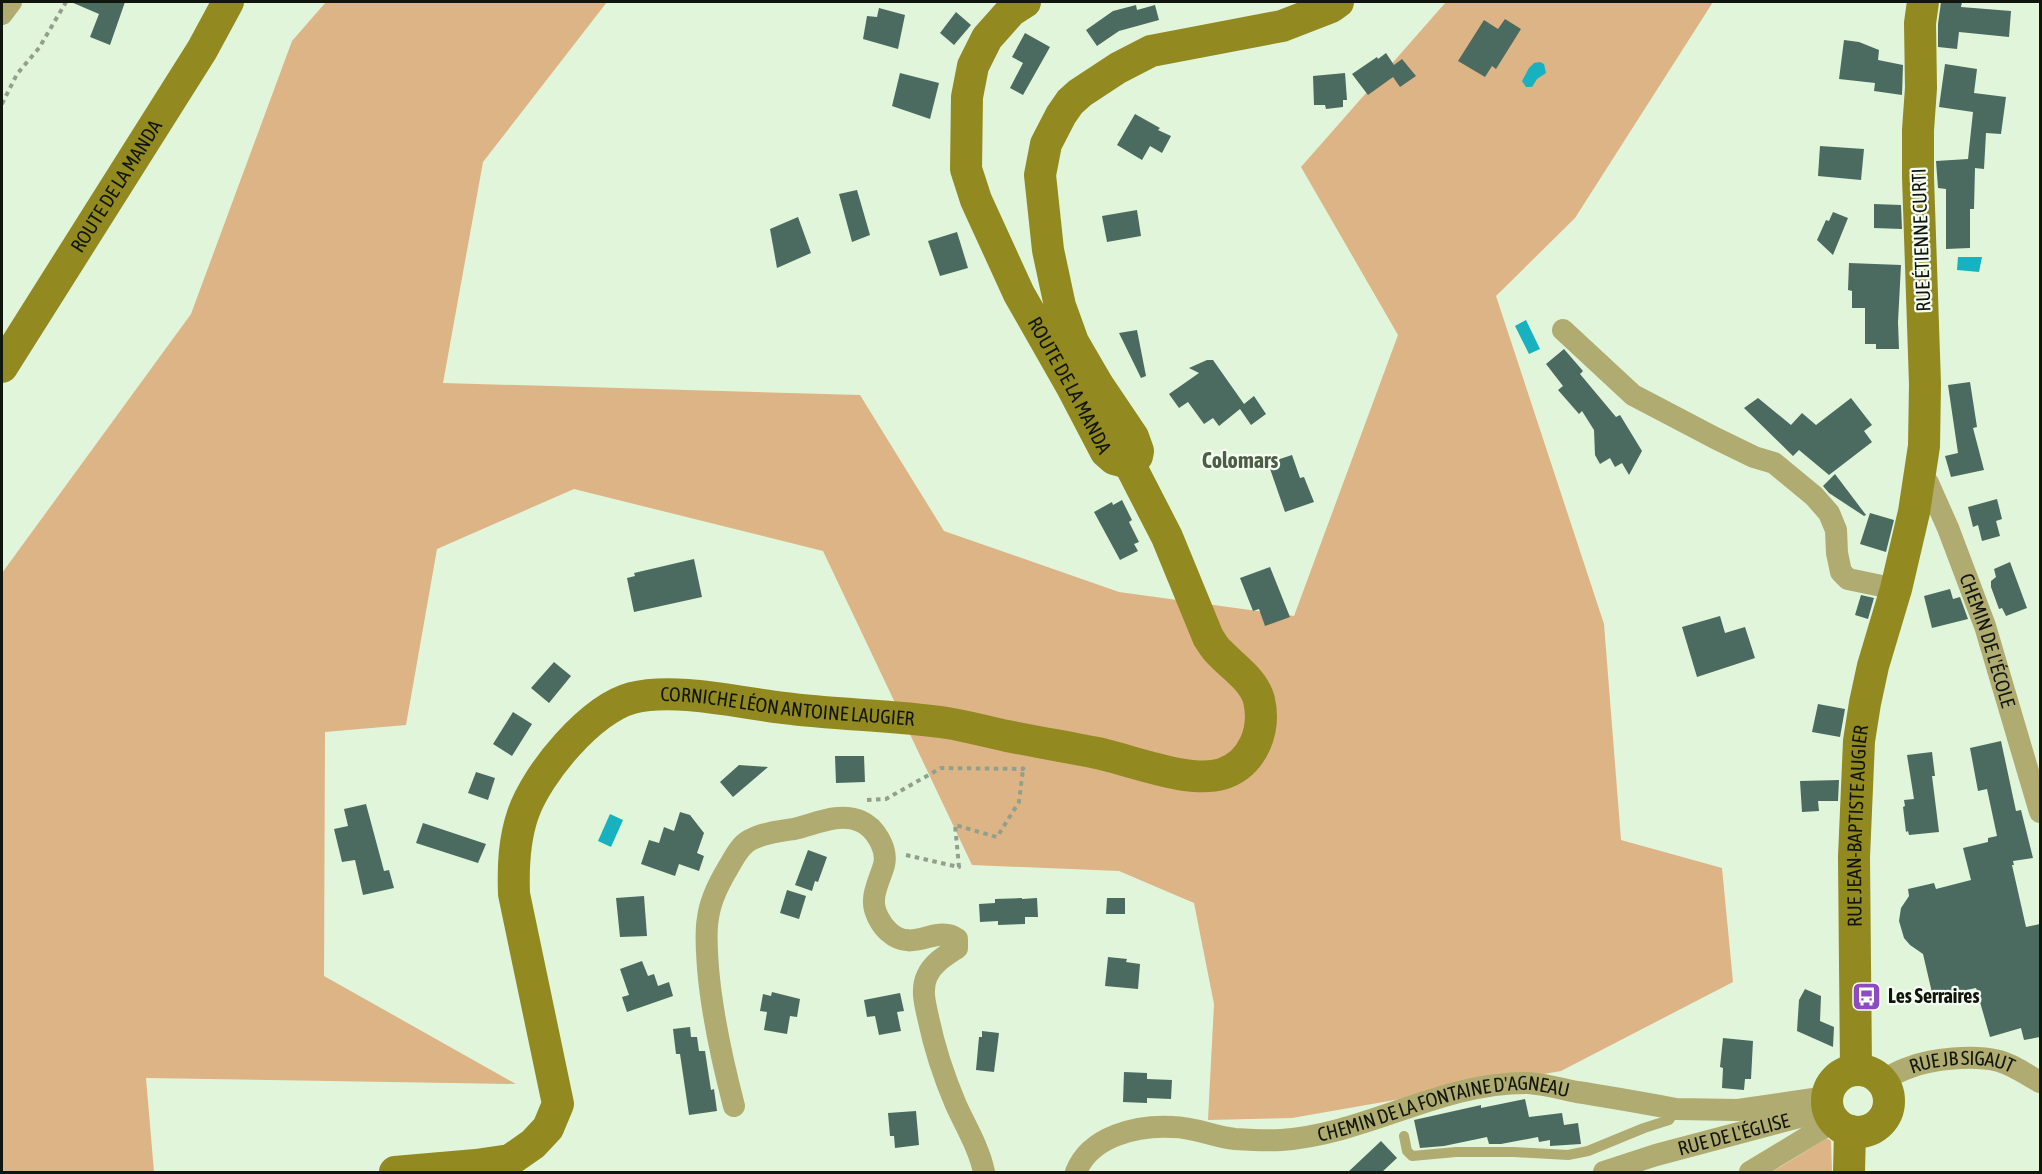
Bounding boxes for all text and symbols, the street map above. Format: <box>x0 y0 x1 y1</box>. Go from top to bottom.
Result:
street label: ROUTE DE LA MANDA <box>65 115 166 256</box>
street label: RUE ÉTIENNE CURTI <box>1907 168 1934 312</box>
street label: ROUTE DE LA MANDA <box>1023 313 1117 457</box>
district label: Colomars <box>1202 447 1278 473</box>
street label: CHEMIN DE L'ÉCOLE <box>1955 570 2021 711</box>
street label: CORNICHE LÉON ANTOINE LAUGIER <box>660 682 916 730</box>
street label: RUE JEAN-BAPTISTE AUGIER <box>1842 723 1872 927</box>
bus stop icon: Les Serraires <box>1851 980 1883 1012</box>
place label: Les Serraires <box>1888 984 1979 1007</box>
street label: RUE JB SIGAUT <box>1906 1046 2019 1078</box>
street label: CHEMIN DE LA FONTAINE D'AGNEAU <box>1315 1071 1572 1146</box>
street label: RUE DE L'ÉGLISE <box>1675 1108 1792 1160</box>

